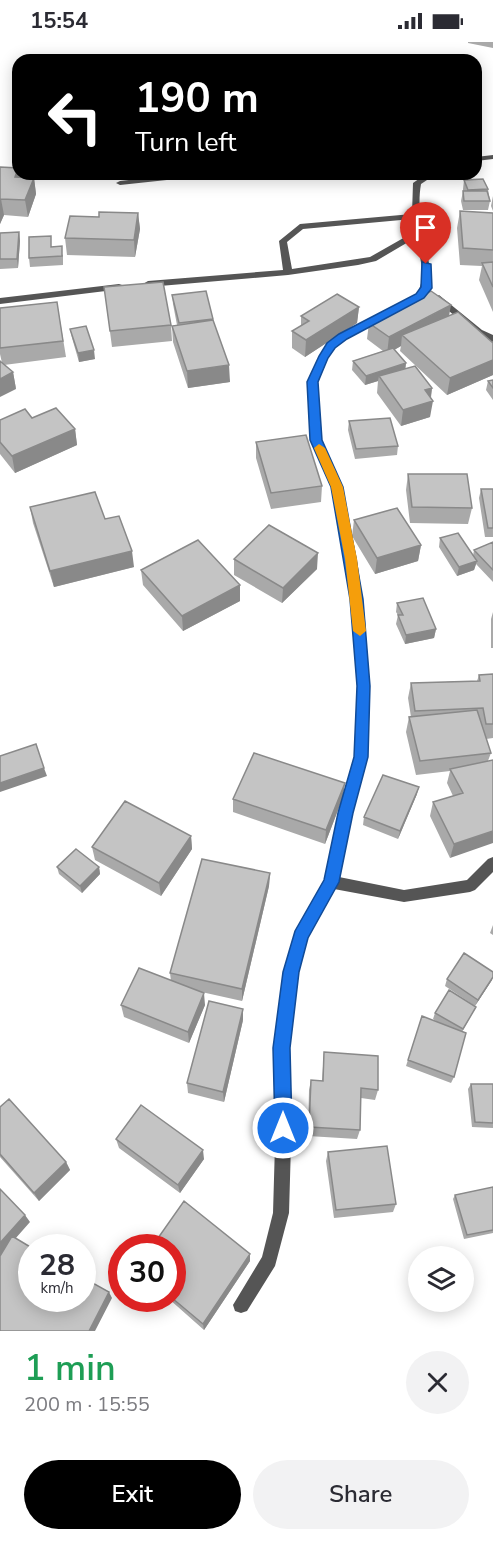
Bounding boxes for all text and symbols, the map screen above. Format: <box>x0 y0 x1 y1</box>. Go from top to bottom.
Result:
text: 15:54 <box>30 6 88 36</box>
text: 190 m <box>135 70 259 127</box>
icon: left <box>36 78 114 156</box>
text: Turn left <box>135 124 236 161</box>
pin <box>400 202 451 264</box>
icon: arrive <box>409 211 442 244</box>
position arrow <box>251 1096 315 1160</box>
speed limit sign: 30 <box>108 1234 186 1312</box>
text: 28 <box>39 1245 75 1286</box>
map controls <box>408 1246 474 1312</box>
button: layers <box>408 1246 474 1312</box>
text: km/h <box>40 1278 74 1298</box>
text: 1 min <box>24 1344 116 1393</box>
button: close <box>406 1351 469 1414</box>
text: 200 m · 15:55 <box>24 1391 150 1418</box>
button: Exit <box>24 1460 241 1529</box>
button: Share <box>253 1460 469 1529</box>

